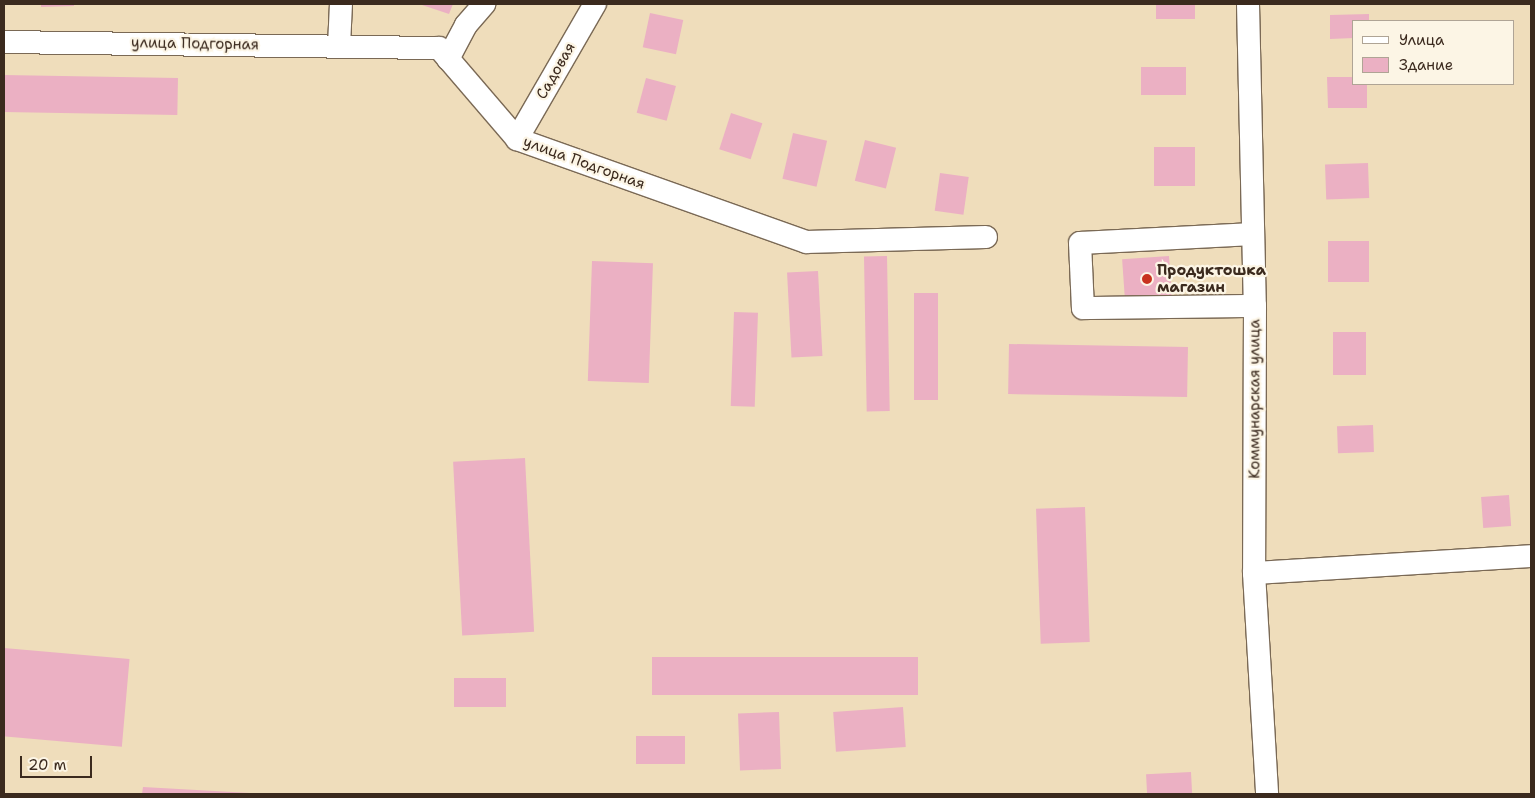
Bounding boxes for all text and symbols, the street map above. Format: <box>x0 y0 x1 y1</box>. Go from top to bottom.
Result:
legend <box>1352 20 1515 85</box>
text: Улица <box>1399 30 1444 50</box>
street label: улица Подгорная <box>131 34 259 54</box>
street label: Садовая <box>533 39 579 103</box>
text: Здание <box>1399 55 1453 75</box>
street label: улица Подгорная <box>521 133 647 193</box>
place label: Продуктошка магазин <box>1157 261 1266 296</box>
marker: Продуктошка магазин <box>1141 273 1153 285</box>
street label: Коммунарская улица <box>1246 319 1264 479</box>
scale bar <box>22 746 95 778</box>
text: 20 m <box>28 755 67 775</box>

